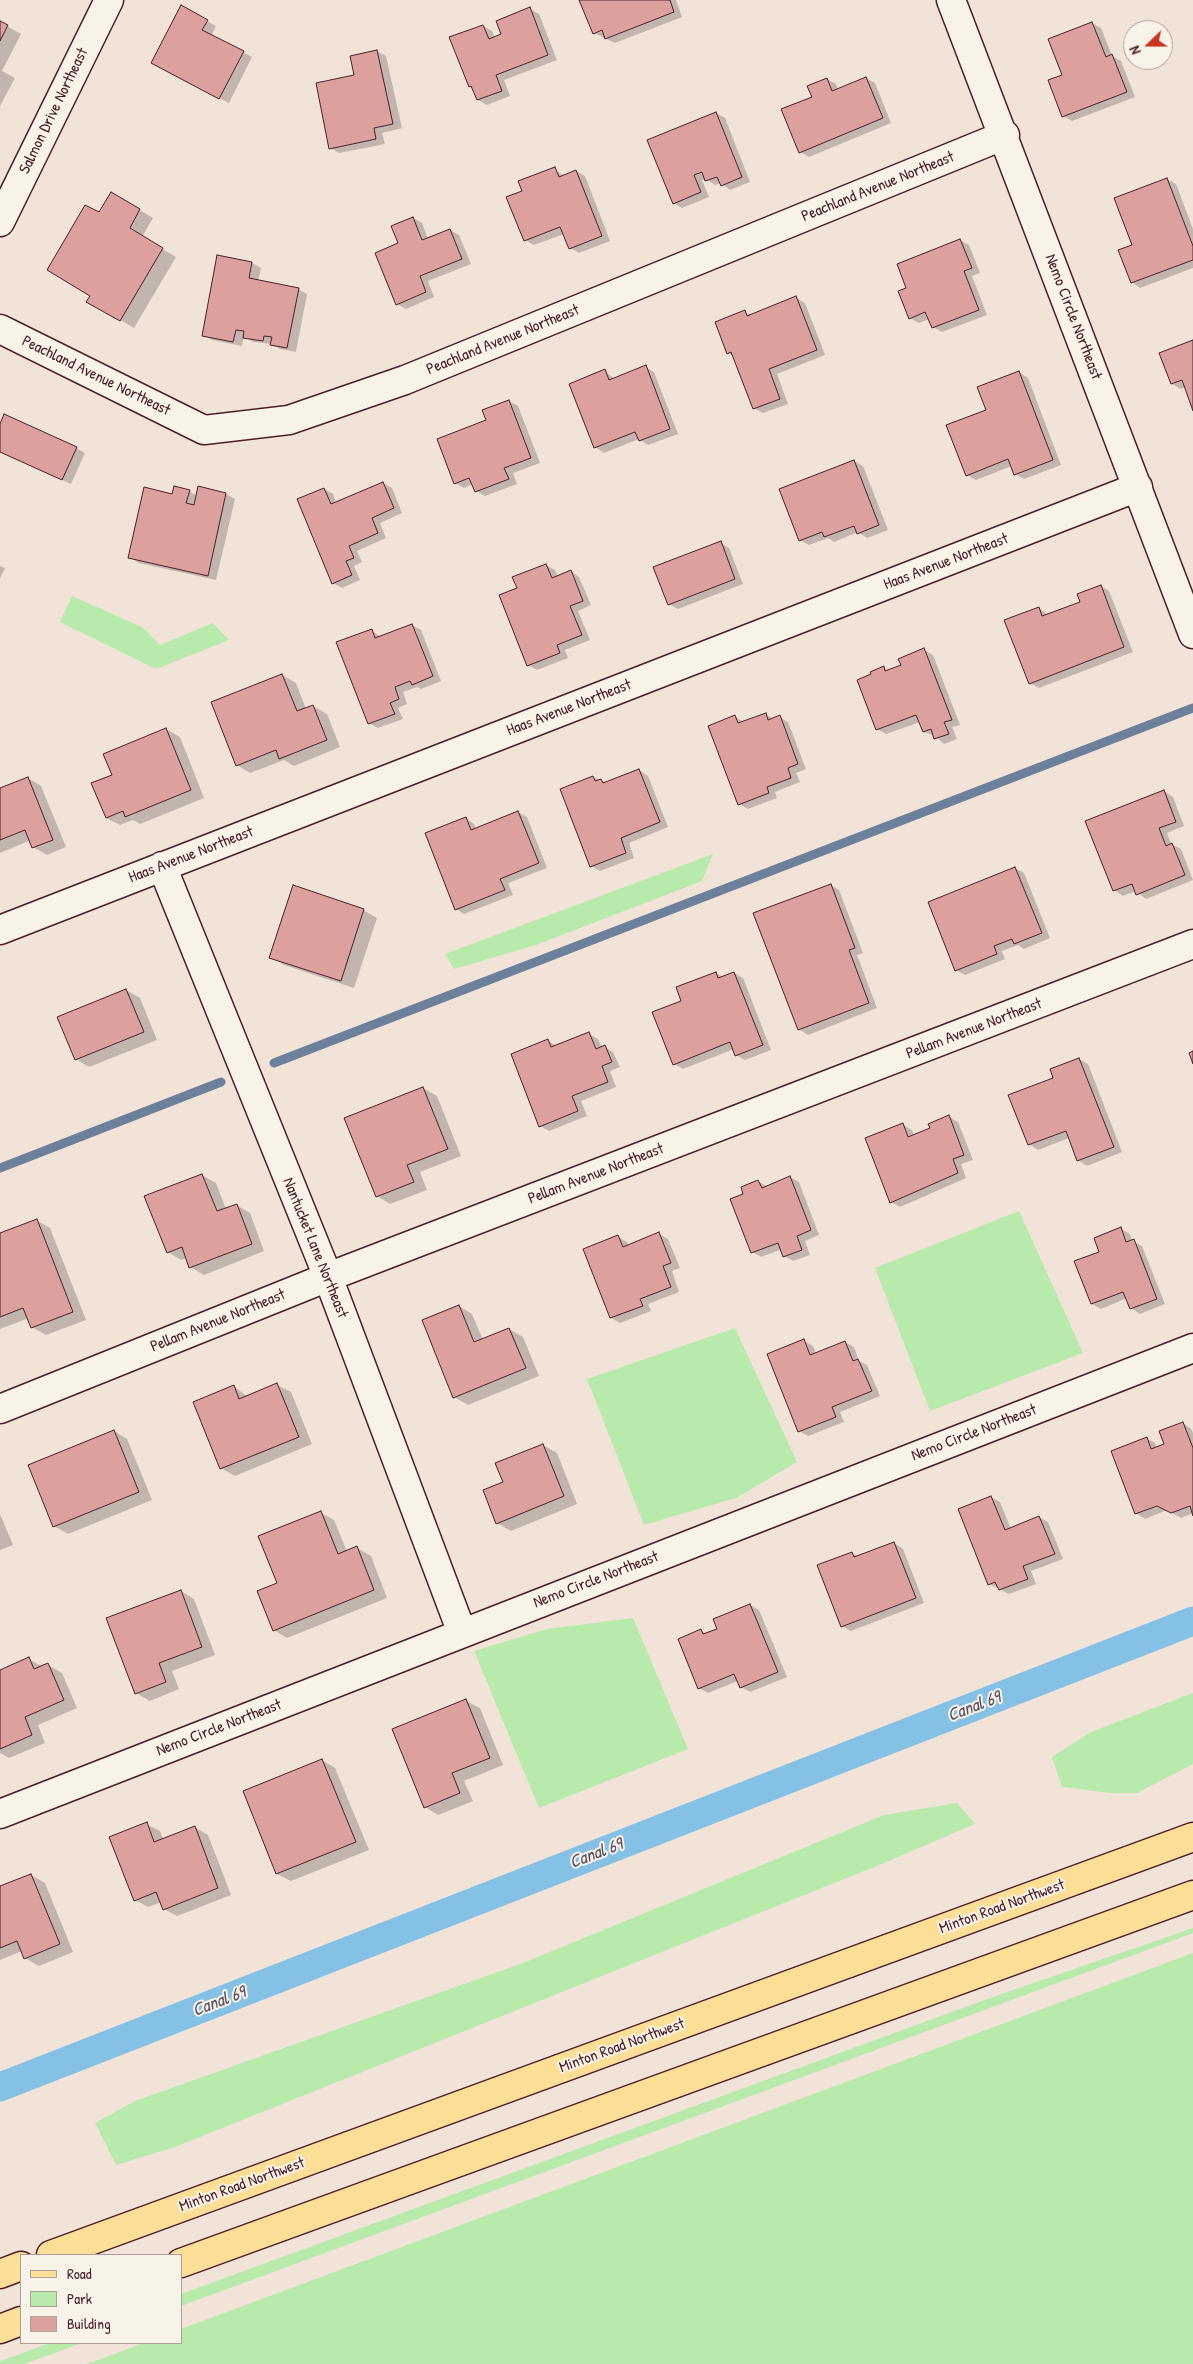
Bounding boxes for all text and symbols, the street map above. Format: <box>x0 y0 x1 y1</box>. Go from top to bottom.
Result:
north arrow <box>1123 20 1173 70</box>
text: N <box>1124 43 1145 57</box>
street label: Salmon Drive Northeast <box>15 45 93 177</box>
street label: Peachland Avenue Northeast <box>799 148 957 226</box>
street label: Nemo Circle Northeast <box>1040 252 1106 382</box>
street label: Peachland Avenue Northeast <box>424 301 582 379</box>
street label: Peachland Avenue Northeast <box>19 332 173 420</box>
street label: Haas Avenue Northeast <box>881 529 1011 595</box>
street label: Haas Avenue Northeast <box>504 675 634 741</box>
street label: Haas Avenue Northeast <box>126 822 256 888</box>
street label: Pellam Avenue Northeast <box>903 994 1045 1064</box>
street label: Pellam Avenue Northeast <box>525 1139 667 1209</box>
street label: Nantucket Lane Northeast <box>278 1175 352 1321</box>
street label: Pellam Avenue Northeast <box>148 1285 288 1357</box>
street label: Nemo Circle Northeast <box>909 1400 1039 1466</box>
street label: Nemo Circle Northeast <box>531 1547 661 1613</box>
water label: Canal 69 <box>945 1687 1003 1727</box>
street label: Nemo Circle Northeast <box>154 1695 284 1761</box>
water label: Canal 69 <box>567 1834 625 1874</box>
street label: Minton Road Northwest <box>937 1875 1067 1939</box>
water label: Canal 69 <box>190 1982 248 2022</box>
street label: Minton Road Northwest <box>557 2014 687 2078</box>
street label: Minton Road Northwest <box>177 2153 307 2217</box>
legend <box>20 2254 182 2344</box>
text: Road <box>67 2263 92 2284</box>
text: Park <box>67 2288 92 2309</box>
text: Building <box>67 2313 111 2334</box>

